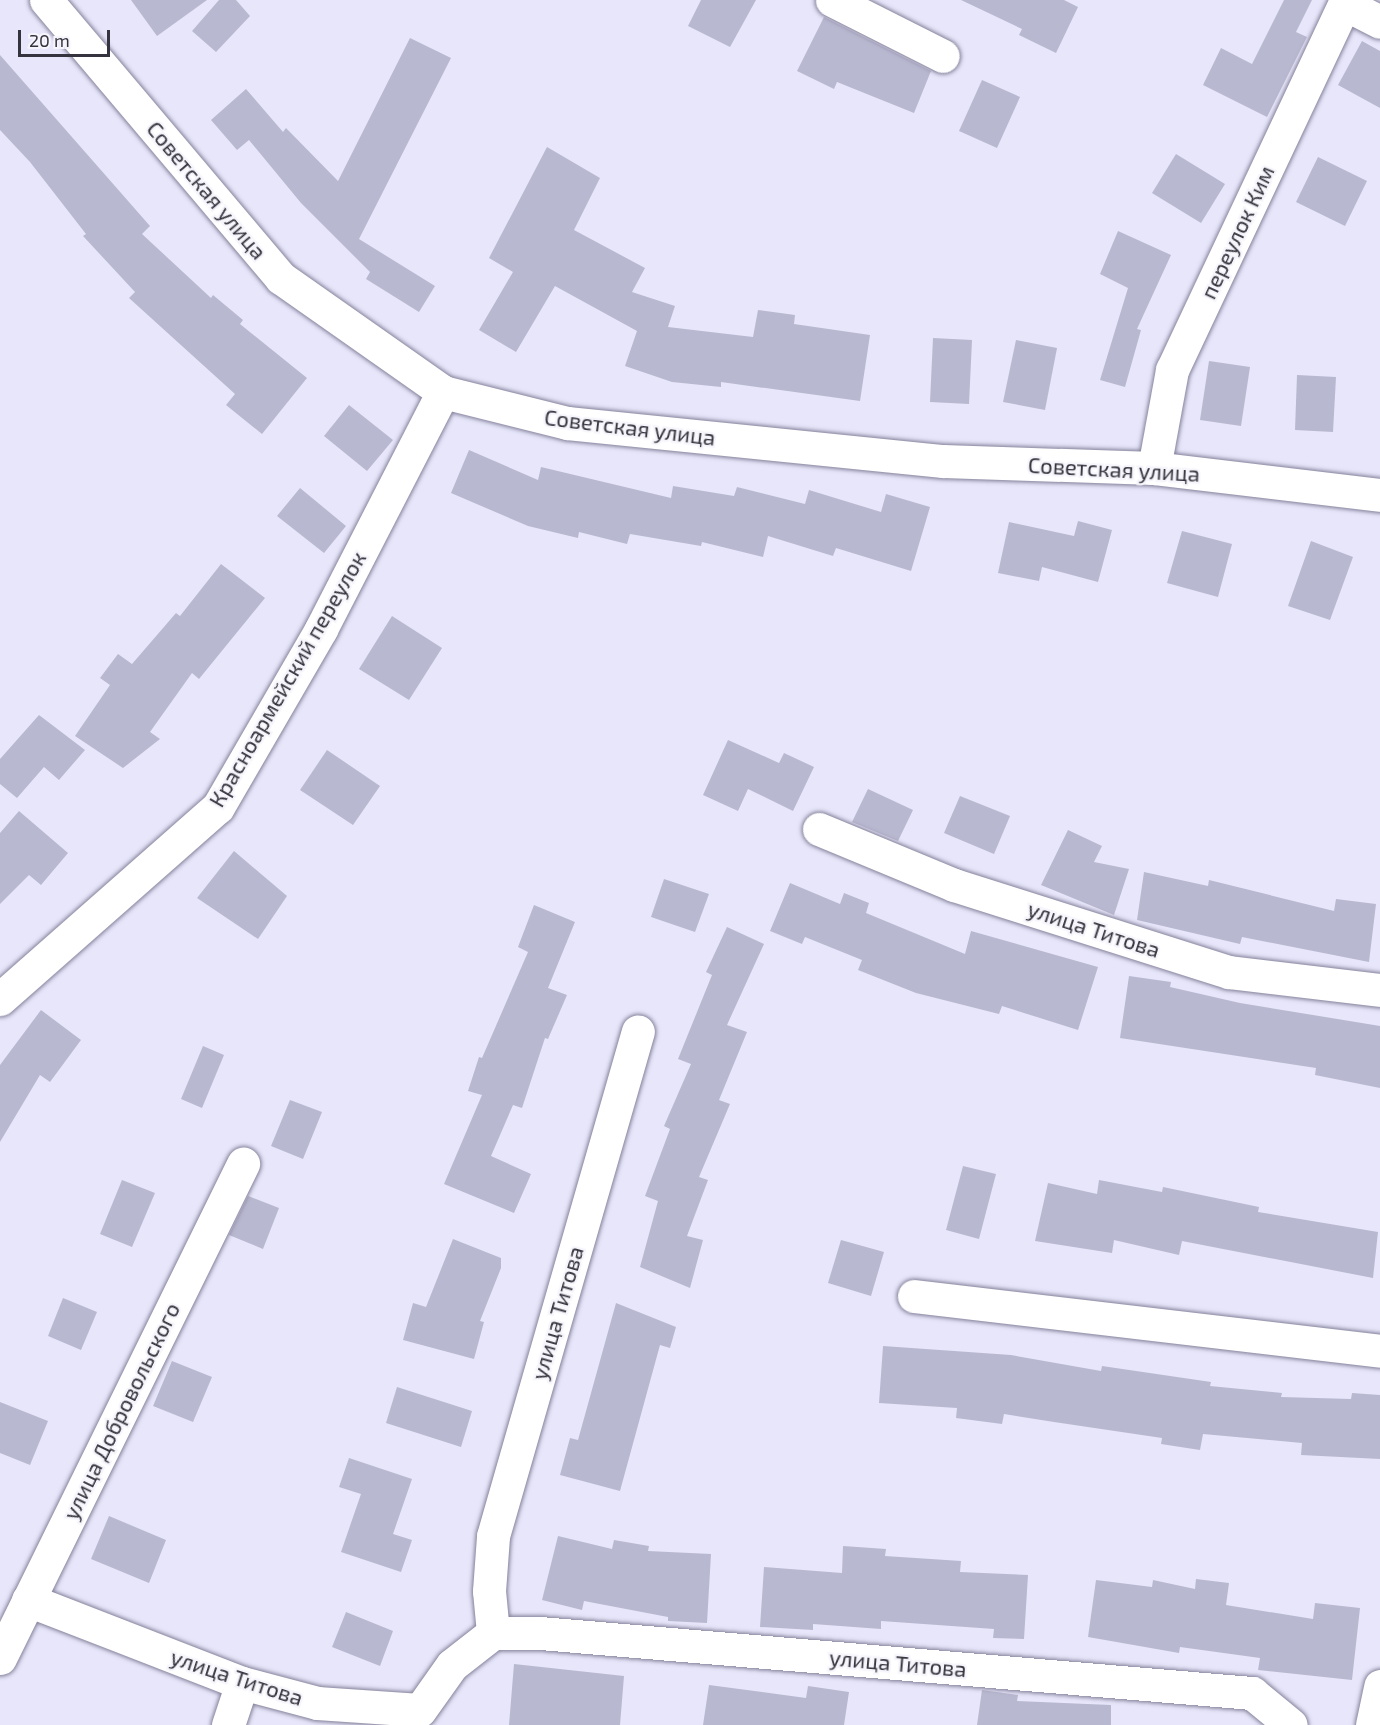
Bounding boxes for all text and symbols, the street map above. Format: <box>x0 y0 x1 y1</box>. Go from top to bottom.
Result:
scale bar <box>21 18 112 56</box>
text: 20 m <box>29 29 70 51</box>
street label: Советская улица <box>142 116 272 264</box>
street label: переулок Ким <box>1195 161 1279 303</box>
street label: Советская улица <box>543 403 717 451</box>
street label: Советская улица <box>1027 451 1201 487</box>
street label: Красноармейский переулок <box>203 547 371 811</box>
street label: улица Титова <box>1024 895 1164 963</box>
street label: улица Титова <box>525 1243 589 1383</box>
street label: улица Добровольского <box>57 1298 185 1524</box>
street label: улица Титова <box>167 1643 307 1711</box>
street label: улица Титова <box>828 1644 968 1682</box>

